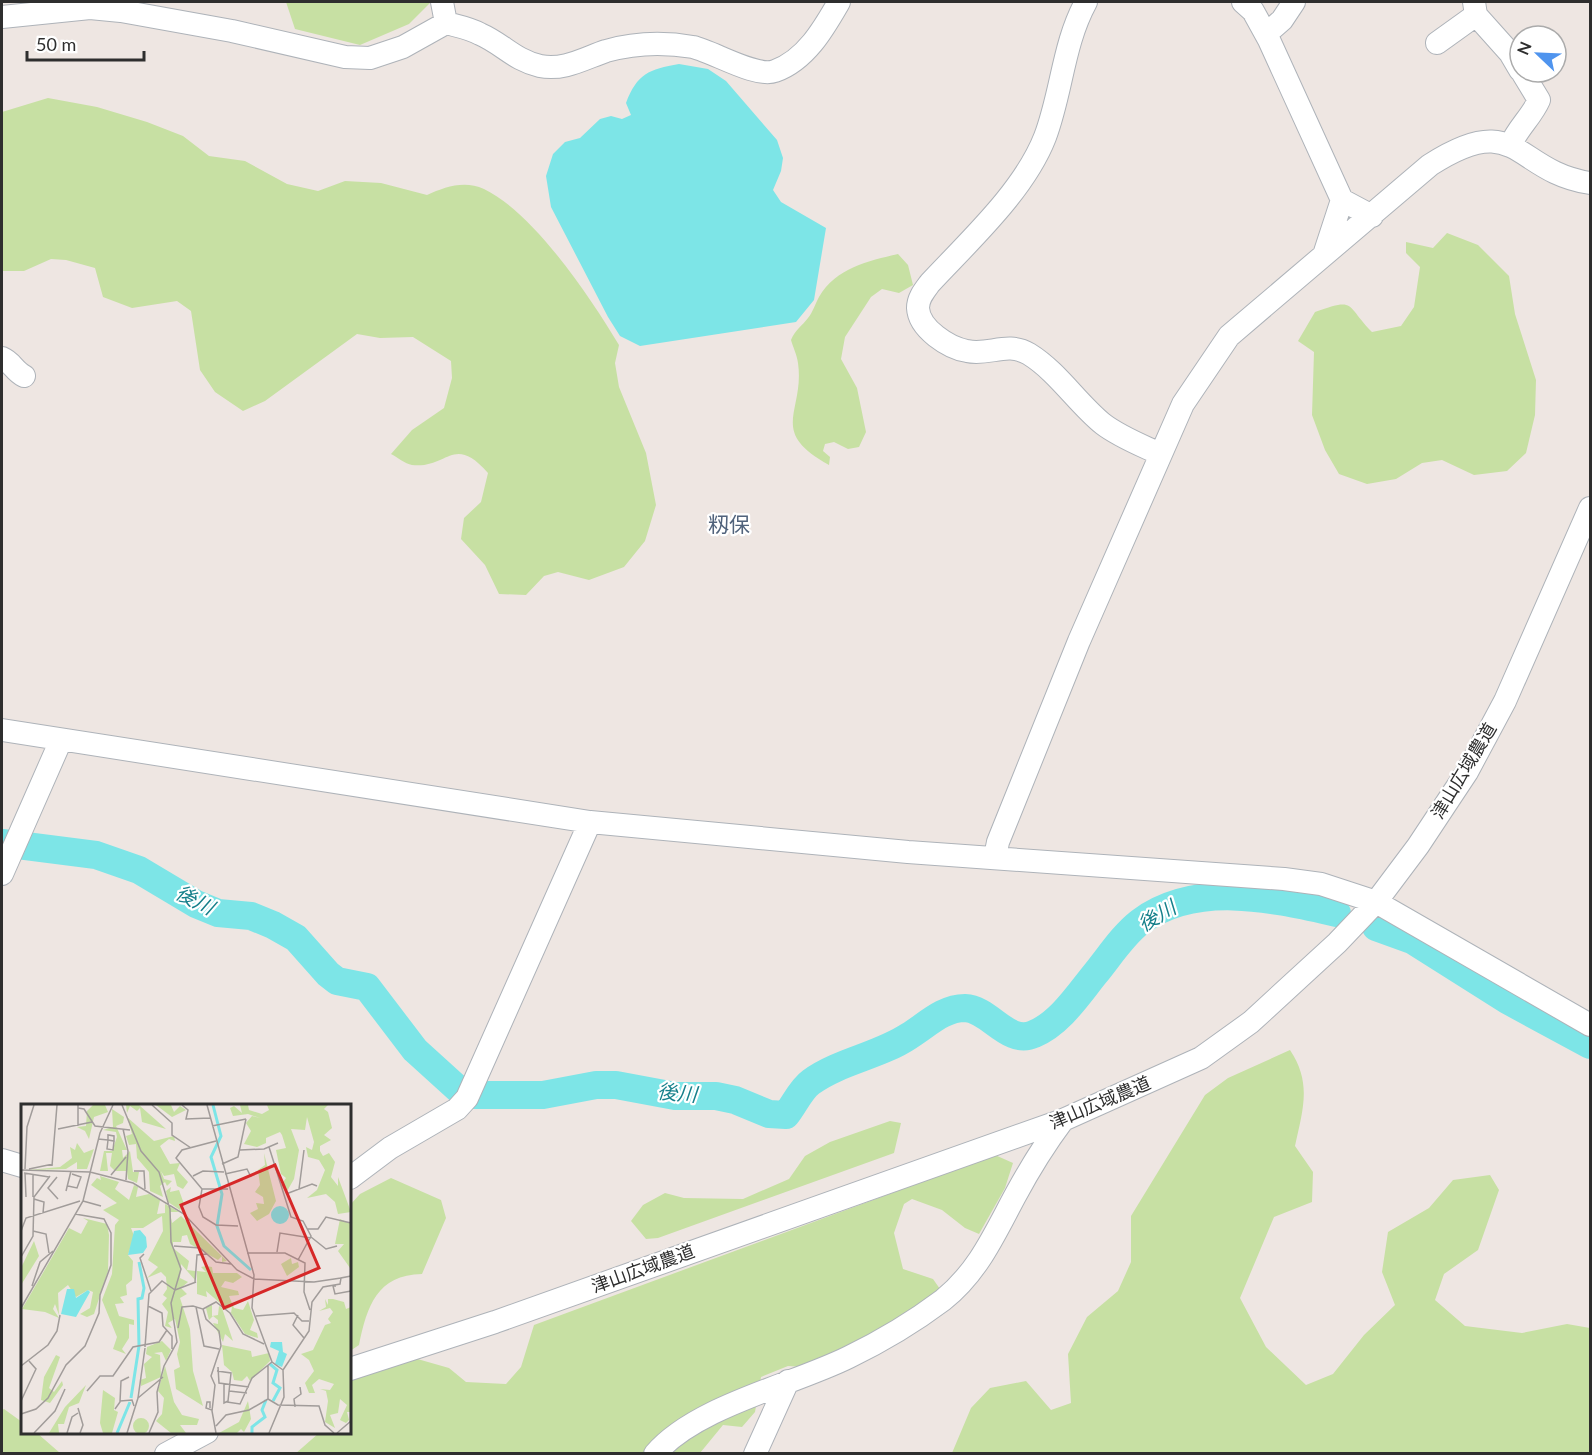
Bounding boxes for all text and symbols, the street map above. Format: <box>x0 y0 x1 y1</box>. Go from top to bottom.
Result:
scale bar <box>27 24 144 62</box>
north arrow <box>1508 24 1568 84</box>
text: 50 m <box>36 33 76 55</box>
text: N <box>1513 39 1535 57</box>
district label: 籾保 <box>708 511 750 536</box>
street label: 津山広域農道 <box>1426 719 1500 822</box>
water label: 後川 <box>172 879 221 920</box>
water label: 後川 <box>1133 894 1182 936</box>
street label: 津山広域農道 <box>1046 1071 1154 1133</box>
water label: 後川 <box>656 1078 700 1106</box>
inset map <box>21 1104 351 1434</box>
street label: 津山広域農道 <box>588 1239 697 1297</box>

